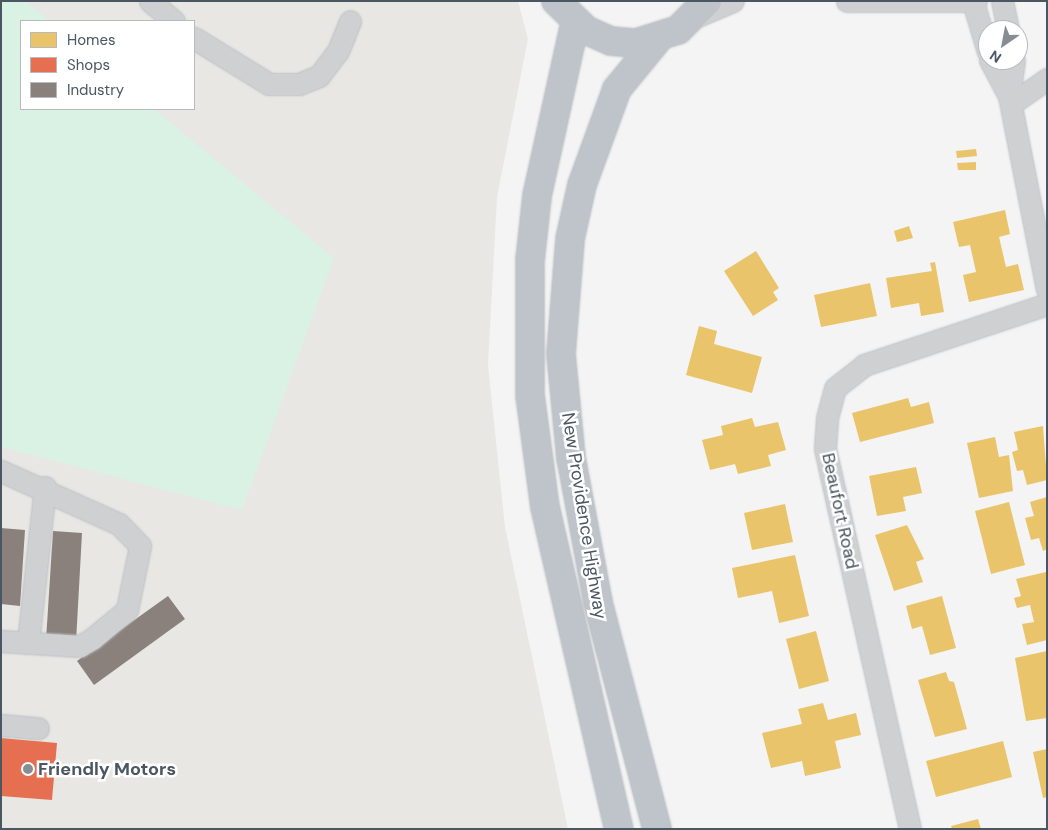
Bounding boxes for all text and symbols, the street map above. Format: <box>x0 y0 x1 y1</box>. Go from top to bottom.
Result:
legend <box>20 20 195 110</box>
north arrow <box>978 20 1028 70</box>
text: Homes <box>67 30 116 50</box>
text: N <box>986 46 1005 67</box>
text: Shops <box>67 55 110 75</box>
text: Industry <box>67 80 124 100</box>
street label: New Providence Highway <box>557 411 611 621</box>
street label: Beaufort Road <box>817 451 863 571</box>
place label: Friendly Motors <box>38 758 176 780</box>
marker: Friendly Motors <box>22 763 34 775</box>

